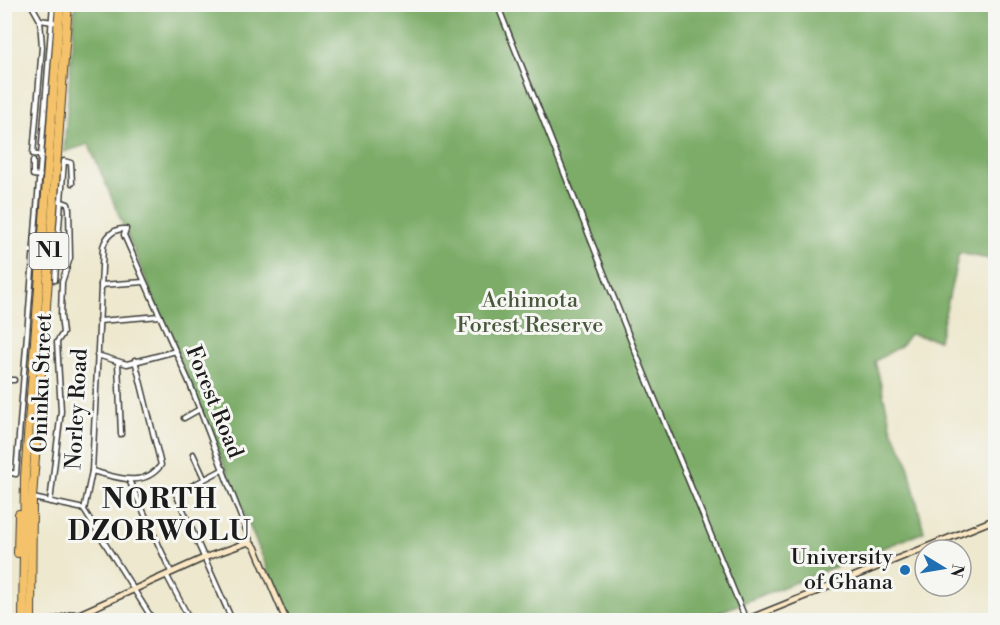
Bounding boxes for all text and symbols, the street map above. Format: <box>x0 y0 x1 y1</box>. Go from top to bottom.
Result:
road number: N1 <box>29 233 68 269</box>
park label: Achimota Forest Reserve <box>457 287 603 339</box>
street label: Oninku Street <box>26 313 58 453</box>
street label: Forest Road <box>179 342 249 463</box>
street label: Norley Road <box>60 347 94 470</box>
district label: NORTH DZORWOLU <box>68 482 252 549</box>
north arrow <box>913 538 973 598</box>
place label: University of Ghana <box>791 544 894 596</box>
marker: University of Ghana <box>898 563 912 577</box>
text: N <box>946 563 968 579</box>

